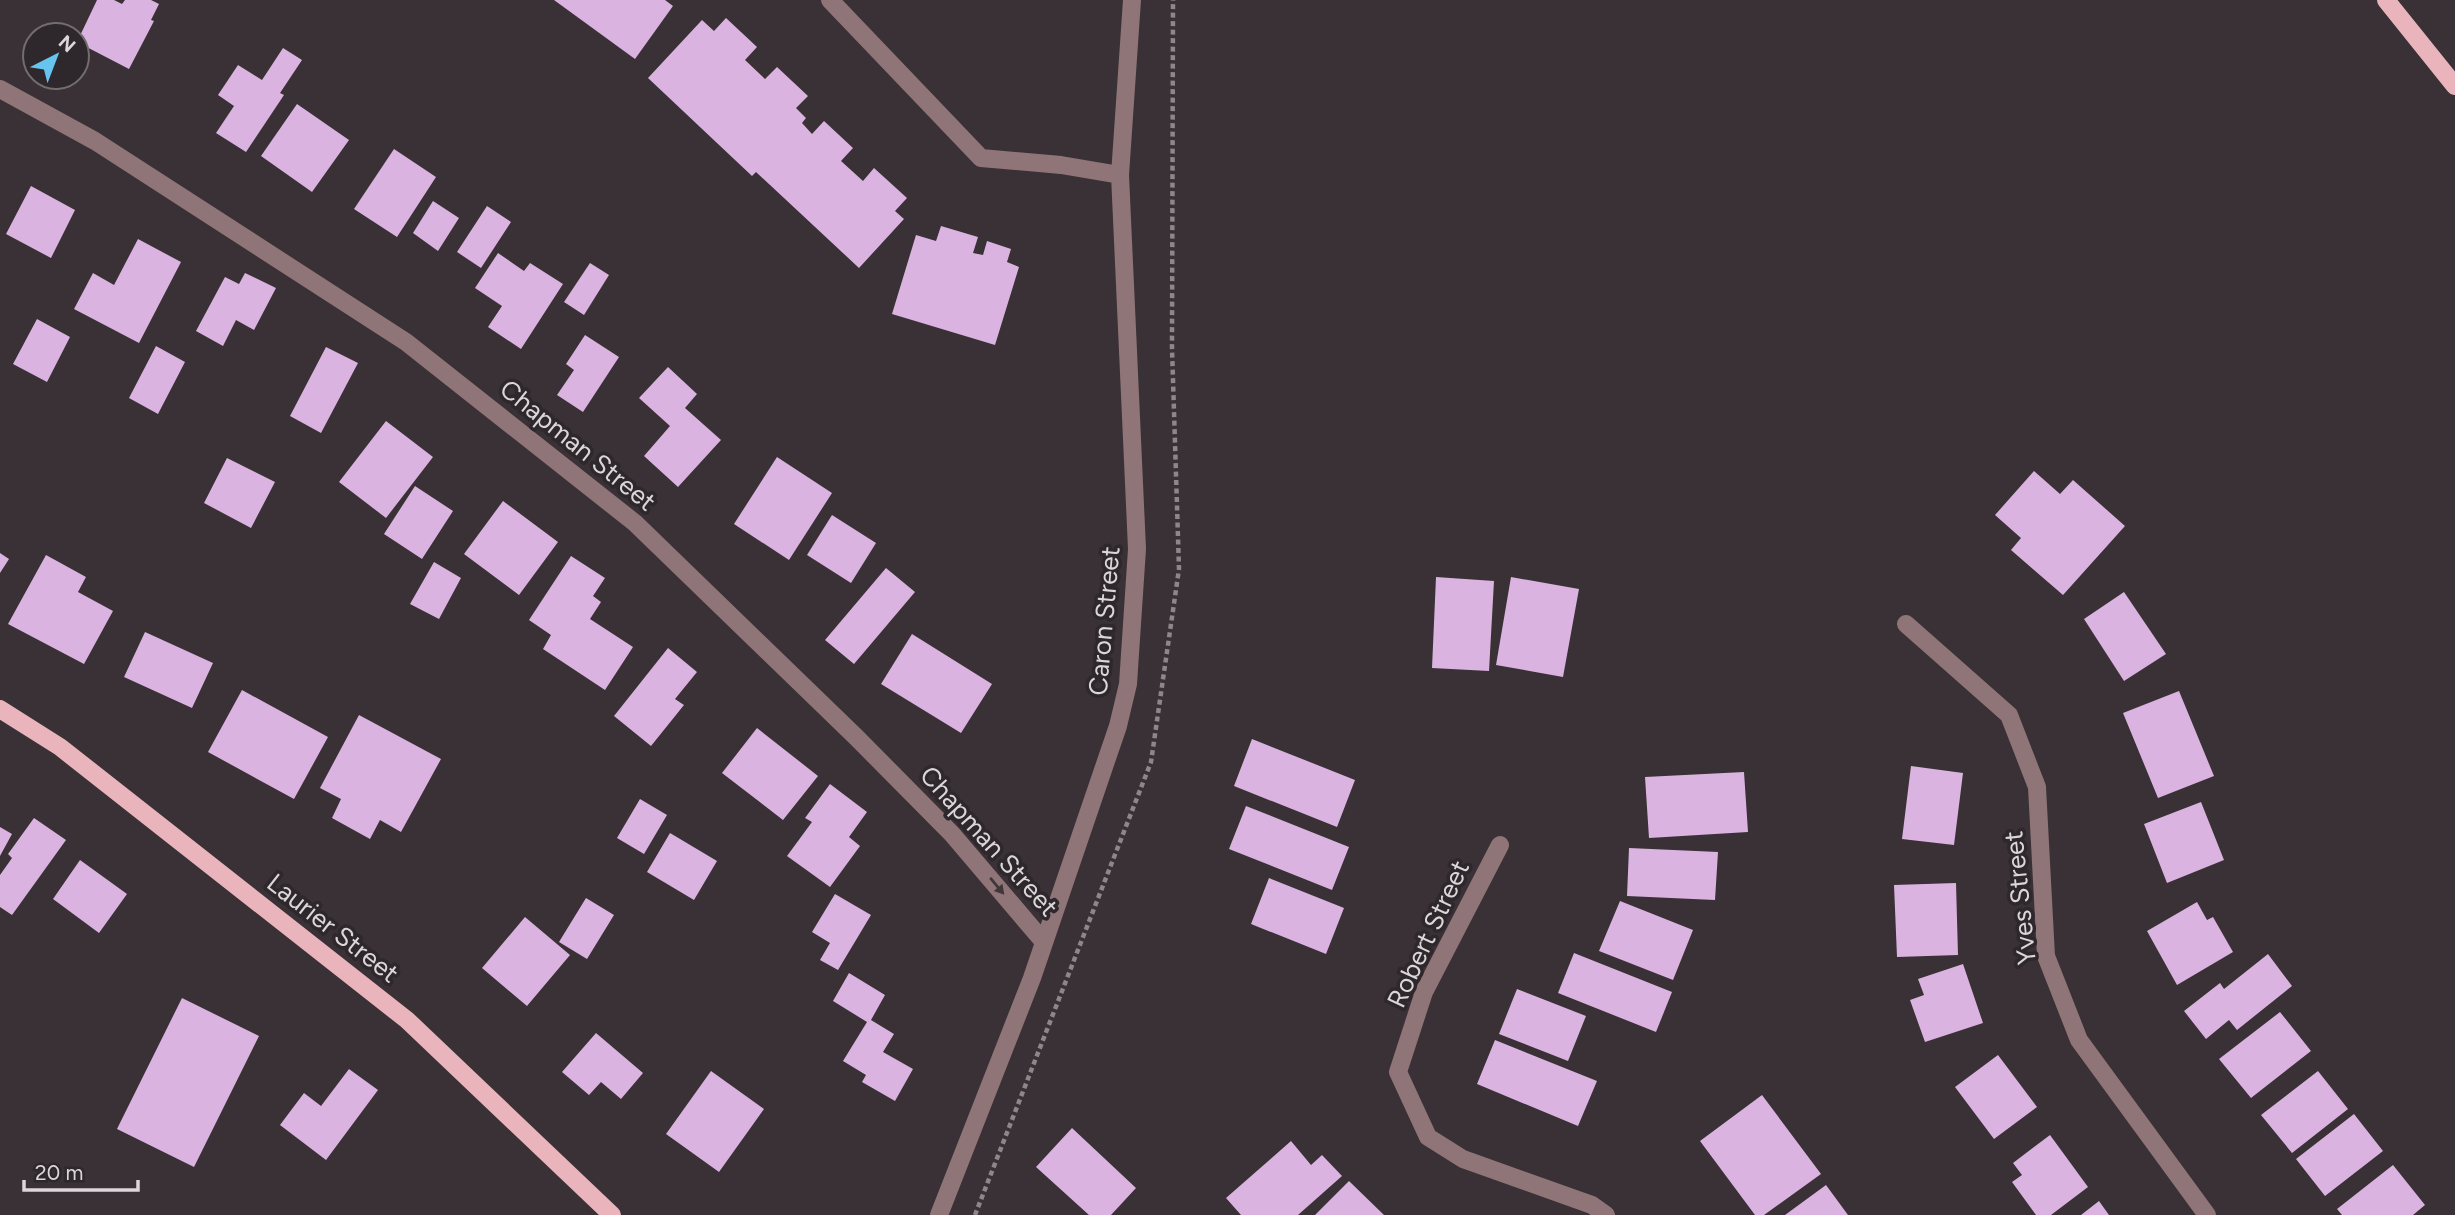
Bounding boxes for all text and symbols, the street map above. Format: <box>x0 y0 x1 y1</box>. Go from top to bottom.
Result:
north arrow <box>21 21 91 91</box>
text: N <box>54 30 80 57</box>
street label: Chapman Street <box>494 372 662 518</box>
street label: Caron Street <box>1082 545 1126 697</box>
street label: Chapman Street <box>913 759 1065 923</box>
street label: Yves Street <box>1997 829 2043 966</box>
street label: Robert Street <box>1380 855 1476 1013</box>
street label: Laurier Street <box>261 867 405 989</box>
one-way arrow <box>989 878 1004 895</box>
scale bar <box>24 1148 138 1192</box>
text: 20 m <box>35 1160 83 1185</box>

